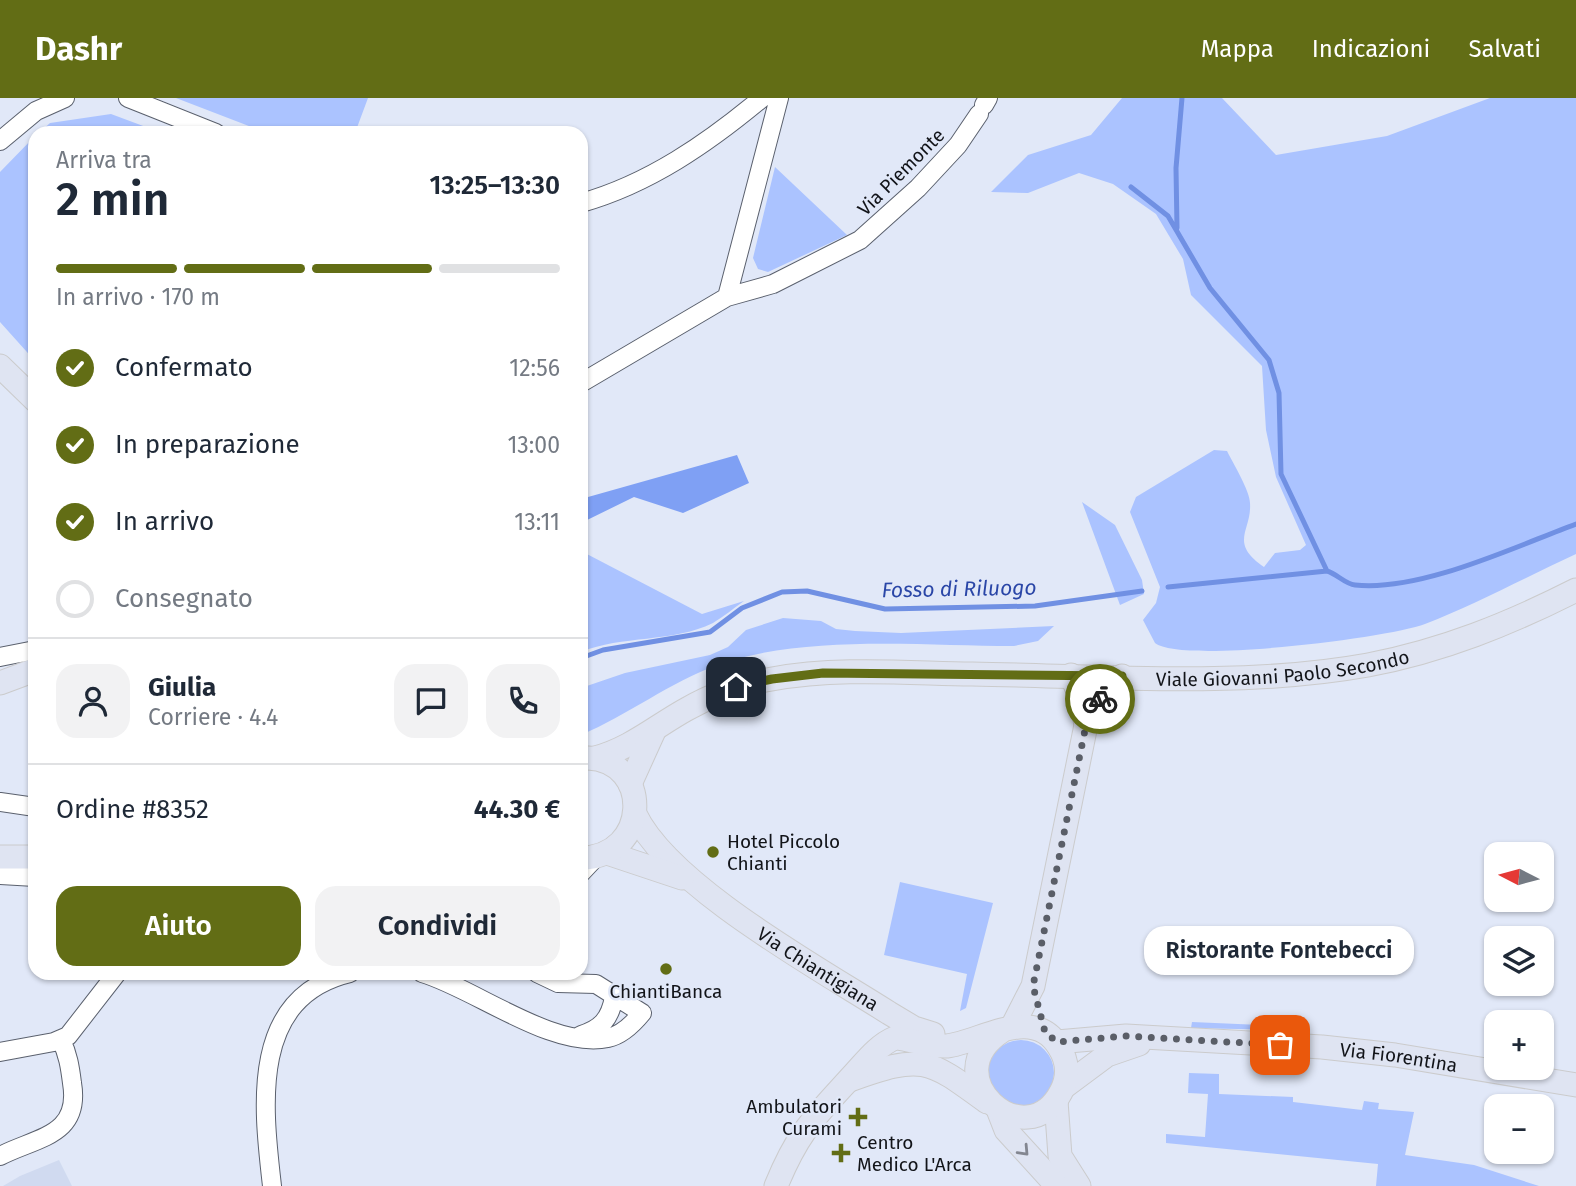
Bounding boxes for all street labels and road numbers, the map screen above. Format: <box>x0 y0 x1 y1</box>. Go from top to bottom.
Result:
street label: Via Piemonte <box>853 124 949 220</box>
street label: Viale Giovanni Paolo Secondo <box>1156 645 1412 690</box>
street label: Via Chiantigiana <box>753 922 883 1015</box>
street label: Via Fiorentina <box>1339 1038 1459 1077</box>

